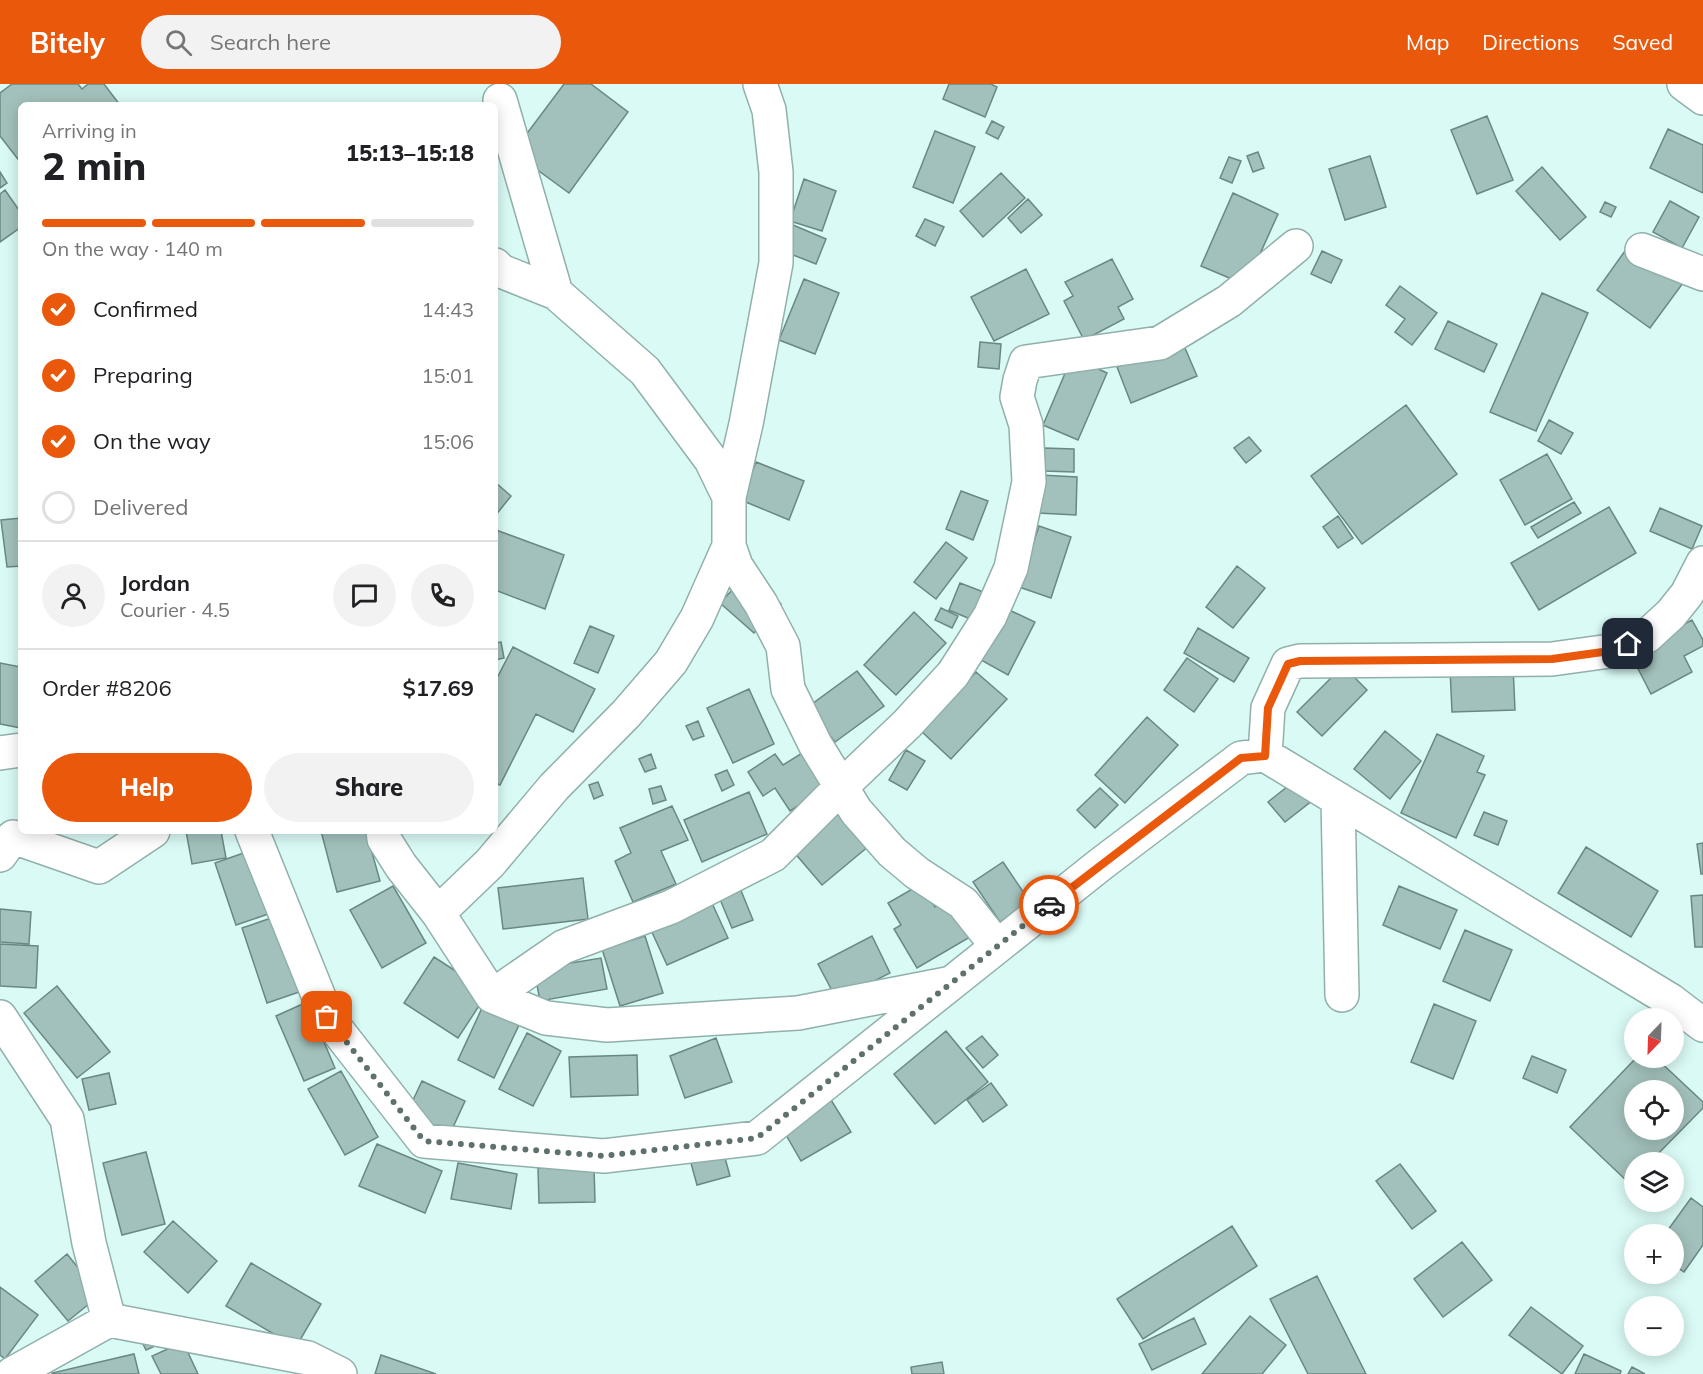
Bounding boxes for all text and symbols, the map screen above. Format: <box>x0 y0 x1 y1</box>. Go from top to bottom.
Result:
search box <box>141 15 561 69</box>
text: Bitely <box>30 25 105 60</box>
icon: search <box>162 26 195 59</box>
text: Search here <box>210 28 331 56</box>
text: Map <box>1406 29 1449 55</box>
text: Directions <box>1482 29 1579 55</box>
text: Saved <box>1612 29 1673 55</box>
text: Arriving in <box>42 118 137 143</box>
text: 15:13–15:18 <box>346 139 474 167</box>
text: 2 min <box>42 141 147 190</box>
text: On the way · 140 m <box>42 236 223 261</box>
icon: check <box>42 293 75 326</box>
text: Confirmed <box>93 295 198 323</box>
text: 14:43 <box>421 297 474 322</box>
icon: check <box>42 359 75 392</box>
text: Preparing <box>93 361 193 389</box>
text: 15:01 <box>421 363 474 388</box>
icon: check <box>42 425 75 458</box>
text: On the way <box>93 427 211 455</box>
text: 15:06 <box>421 429 474 454</box>
text: Delivered <box>93 493 188 521</box>
button: person <box>42 564 105 627</box>
button: chat <box>333 564 396 627</box>
button: phone <box>411 564 474 627</box>
text: Jordan <box>120 569 190 597</box>
text: Courier · 4.5 <box>120 597 230 622</box>
pin <box>1602 618 1653 669</box>
icon: home <box>1611 627 1644 660</box>
text: Order #8206 <box>42 674 172 702</box>
text: $17.69 <box>403 674 474 702</box>
button: Help <box>42 753 252 822</box>
button: Share <box>264 753 474 822</box>
courier <box>1019 875 1079 935</box>
icon: car <box>1033 889 1066 922</box>
pin <box>301 991 352 1042</box>
icon: bag <box>310 1000 343 1033</box>
north arrow <box>1624 1008 1684 1068</box>
map controls <box>1624 1008 1684 1356</box>
button: locate <box>1624 1080 1684 1140</box>
button: layers <box>1624 1152 1684 1212</box>
button: + <box>1624 1224 1684 1284</box>
button: − <box>1624 1296 1684 1356</box>

